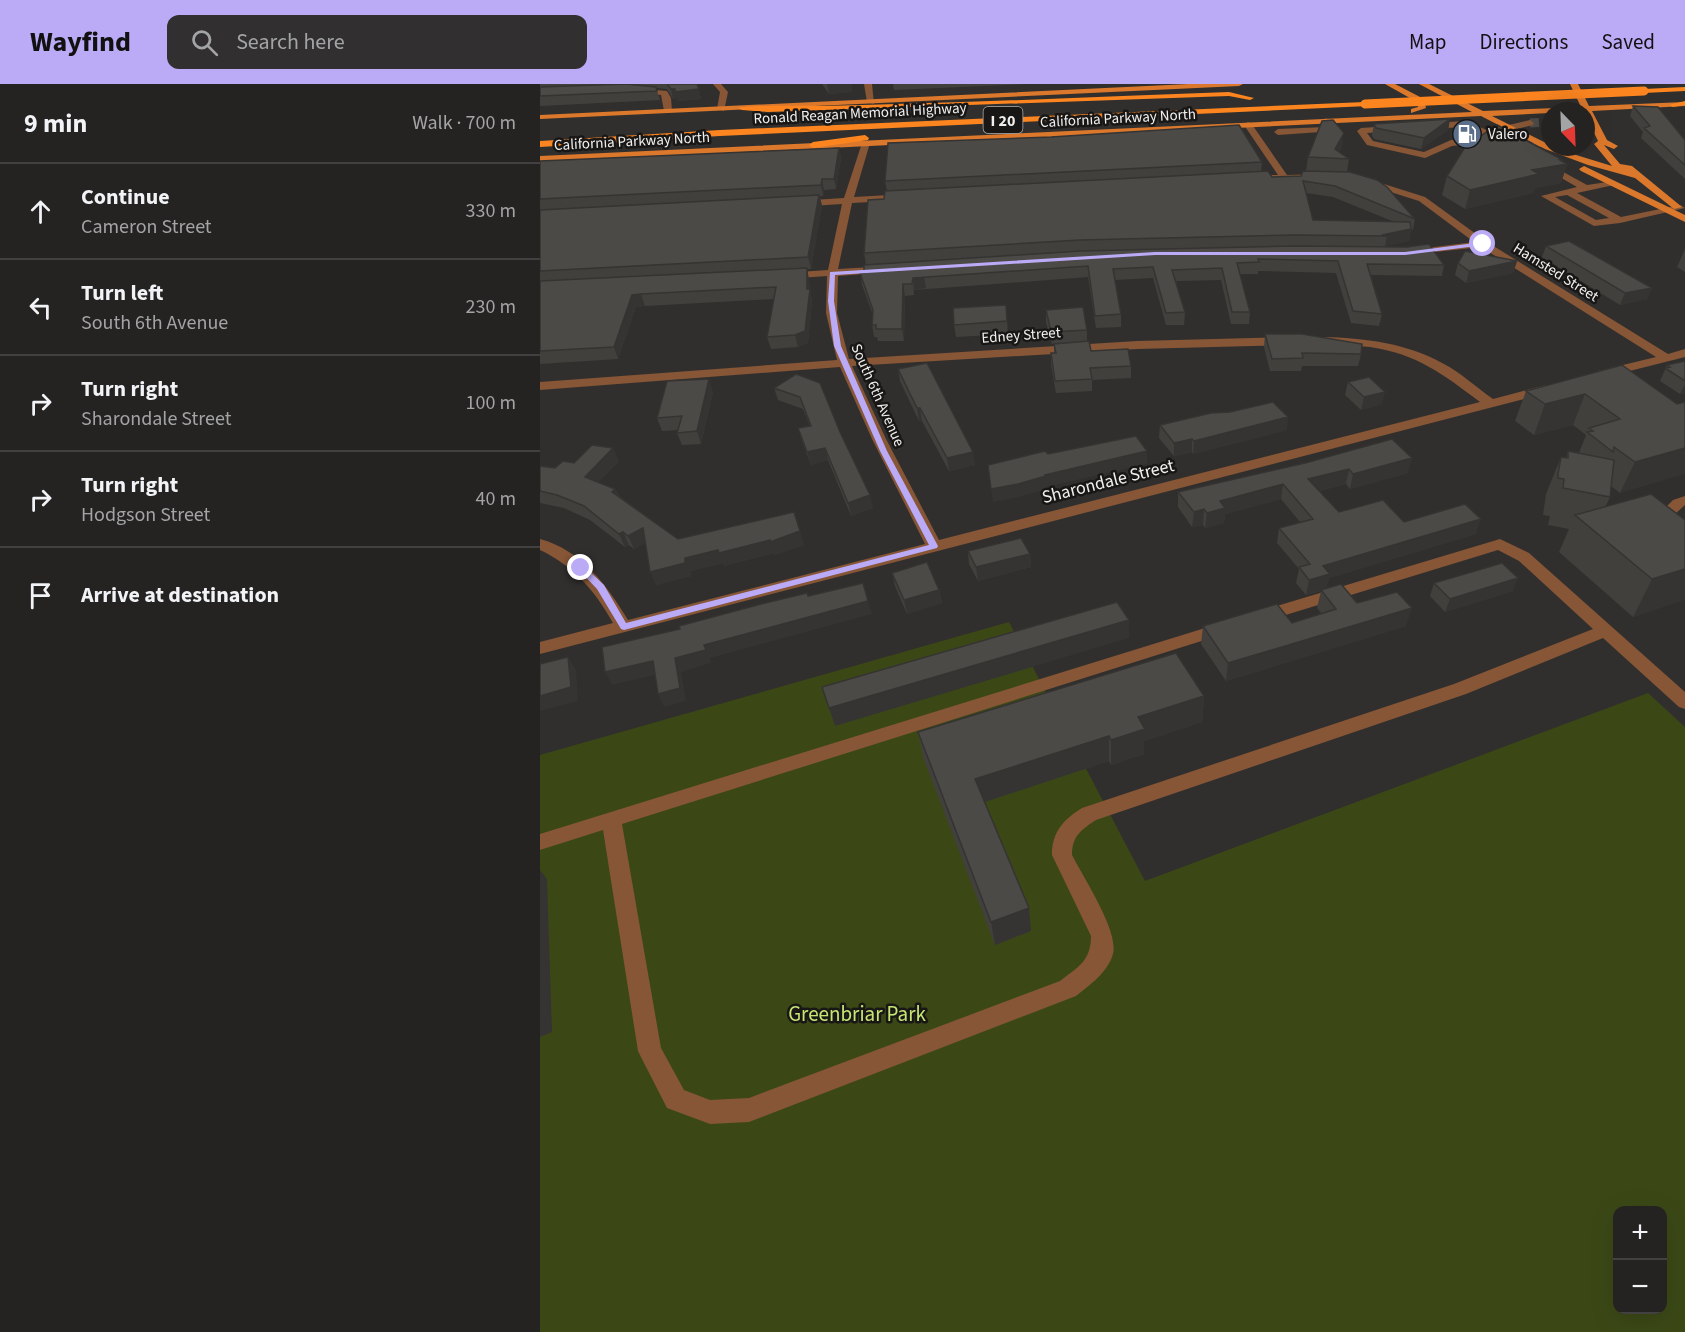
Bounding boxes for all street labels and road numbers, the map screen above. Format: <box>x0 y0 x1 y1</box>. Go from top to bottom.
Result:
street label: Ronald Reagan Memorial Highway <box>753 97 967 130</box>
street label: California Parkway North <box>1039 104 1197 133</box>
road number: I 20 <box>984 107 1022 133</box>
street label: California Parkway North <box>553 127 711 156</box>
street label: Hamsted Street <box>1509 238 1602 307</box>
street label: Edney Street <box>981 322 1061 349</box>
street label: South 6th Avenue <box>845 340 910 450</box>
street label: Sharondale Street <box>1039 453 1177 510</box>

